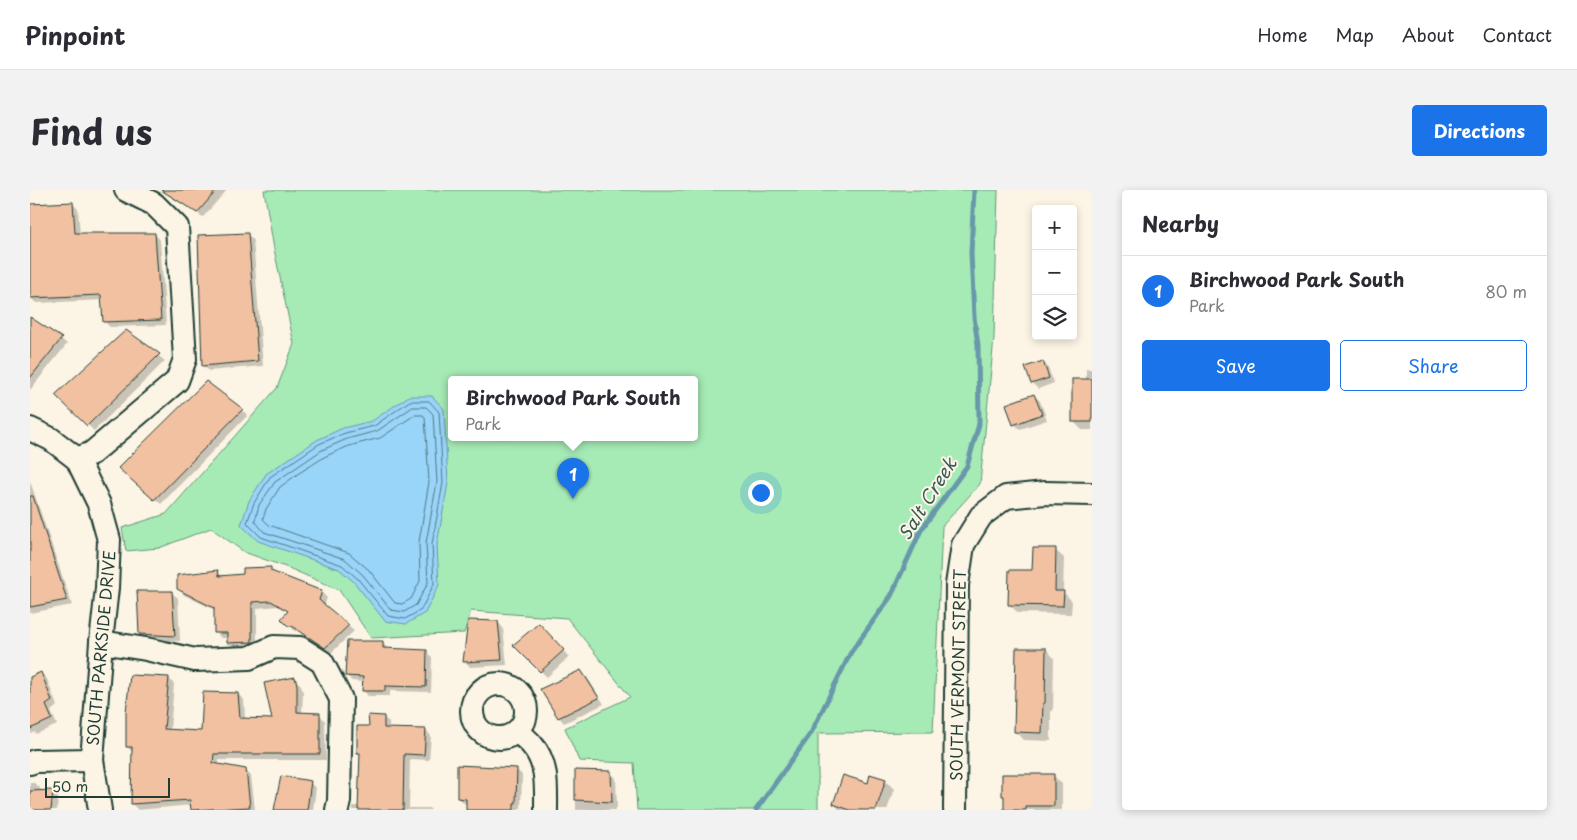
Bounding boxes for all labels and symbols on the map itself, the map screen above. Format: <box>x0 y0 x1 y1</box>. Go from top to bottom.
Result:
water label: Salt Creek <box>891 451 963 545</box>
pin: 1 <box>557 458 589 499</box>
your location <box>748 480 774 506</box>
street label: SOUTH PARKSIDE DRIVE <box>80 549 120 747</box>
street label: SOUTH VERMONT STREET <box>943 569 971 781</box>
scale bar <box>45 775 170 798</box>

